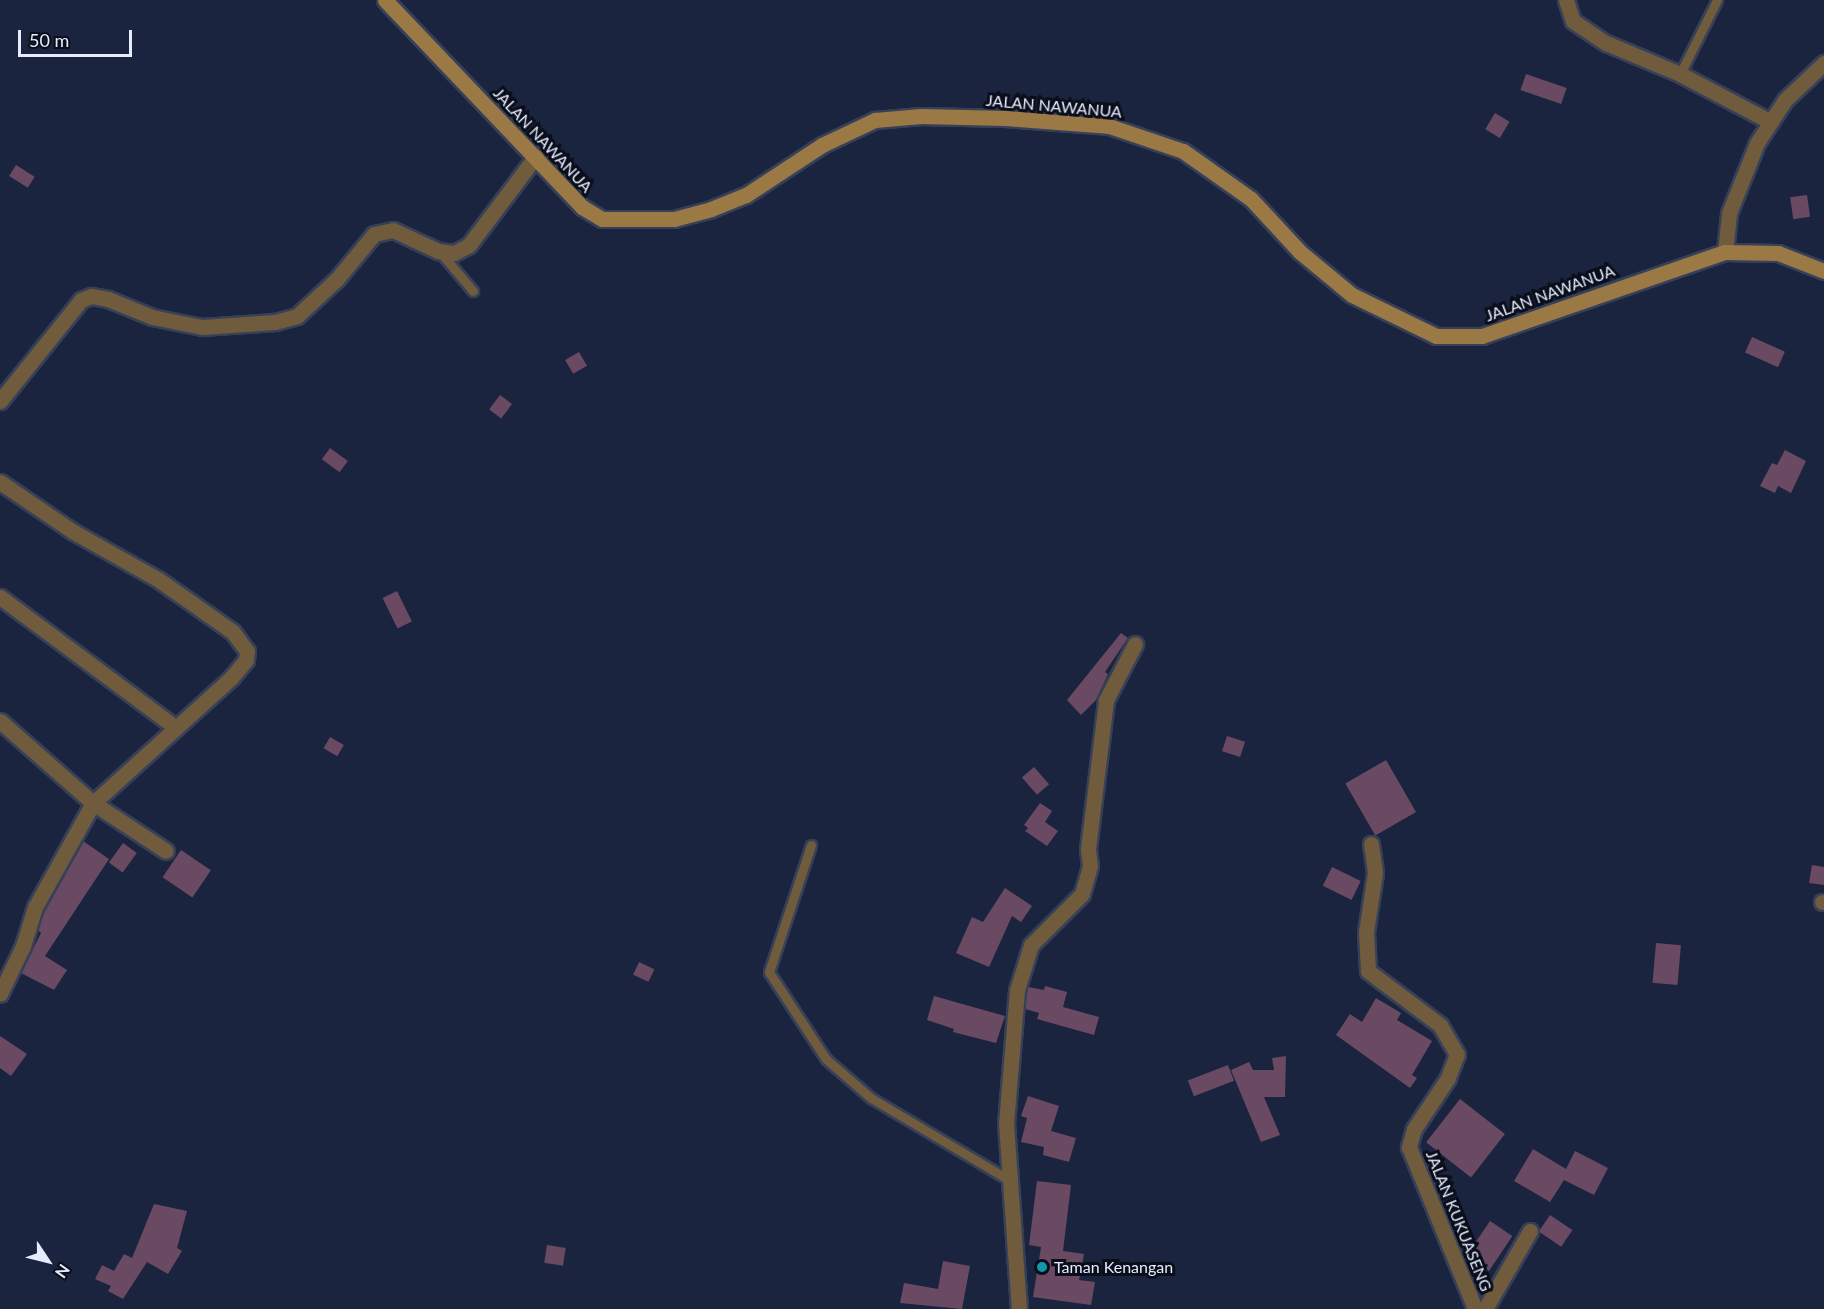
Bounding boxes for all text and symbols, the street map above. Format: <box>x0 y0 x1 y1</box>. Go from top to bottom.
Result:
scale bar <box>21 18 135 56</box>
text: 50 m <box>29 29 69 51</box>
street label: JALAN NAWANUA <box>489 84 597 196</box>
street label: JALAN NAWANUA <box>985 90 1123 122</box>
street label: JALAN NAWANUA <box>1483 261 1617 325</box>
street label: JALAN KUKUASENG <box>1422 1148 1496 1294</box>
north arrow <box>18 1231 78 1291</box>
place label: Taman Kenangan <box>1054 1257 1173 1277</box>
marker: Taman Kenangan <box>1035 1260 1049 1274</box>
text: N <box>52 1261 74 1282</box>

